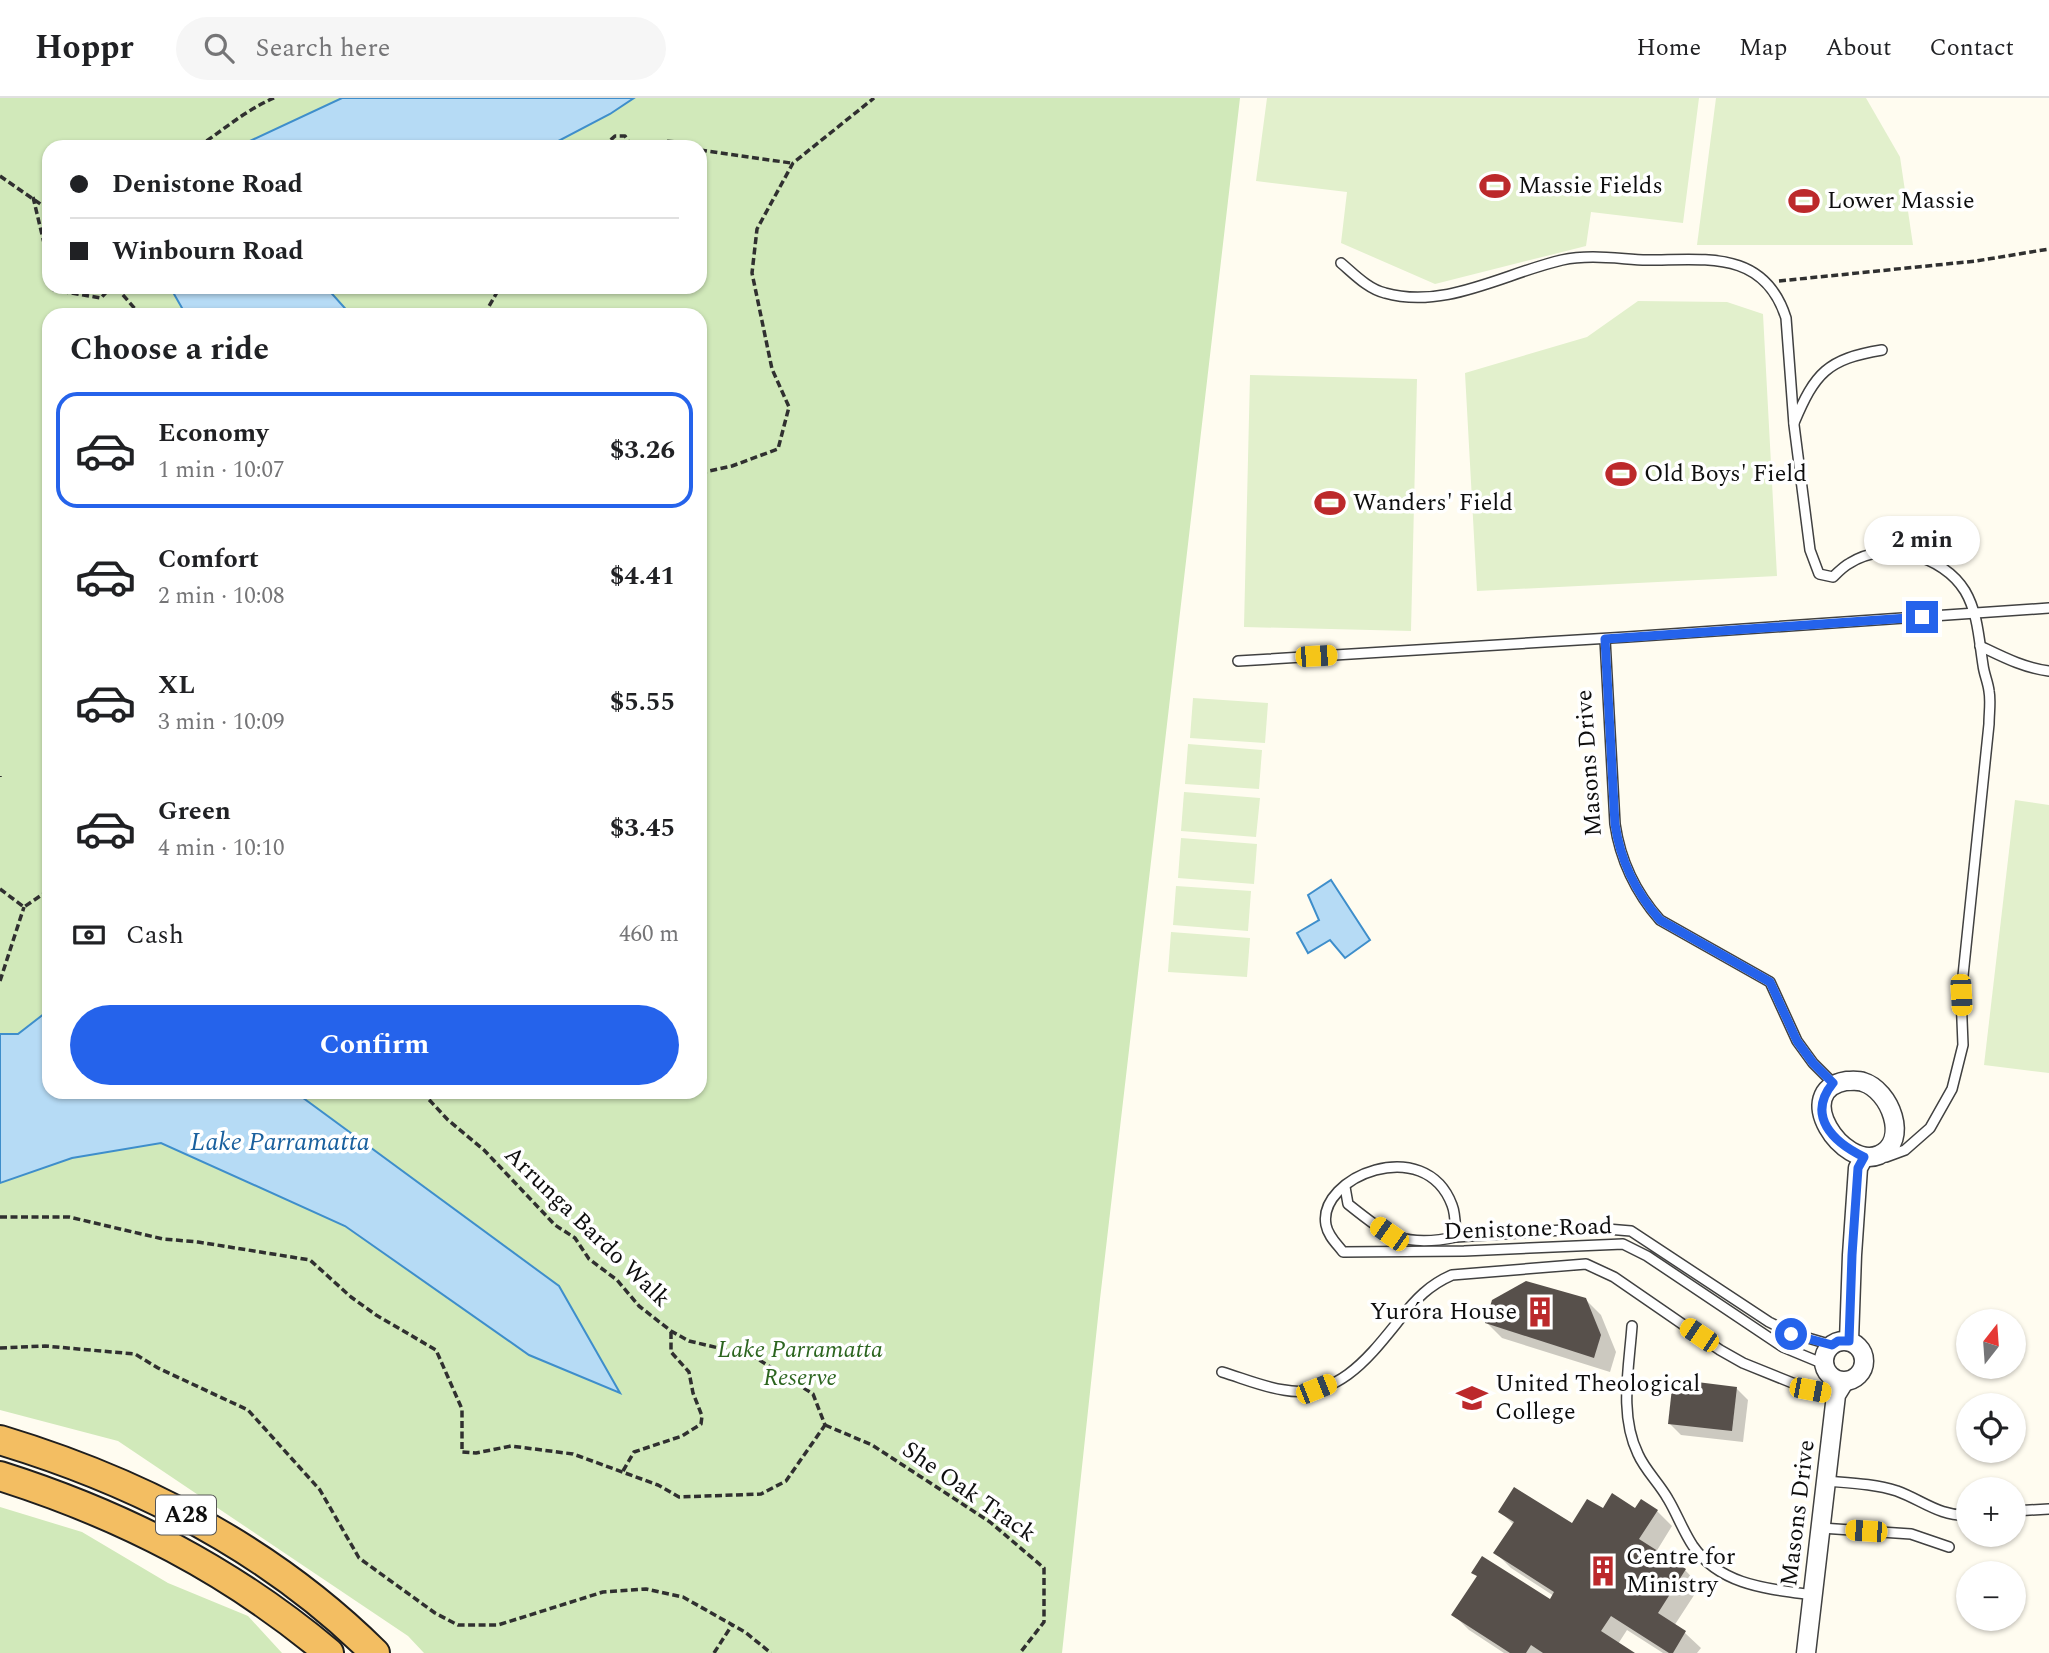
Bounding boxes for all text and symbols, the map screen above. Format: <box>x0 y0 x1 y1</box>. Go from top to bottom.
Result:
search box <box>176 17 666 80</box>
text: Hoppr <box>35 23 134 73</box>
text: Search here <box>256 28 390 68</box>
icon: search <box>200 29 238 67</box>
text: Home <box>1636 30 1701 66</box>
text: Map <box>1739 30 1787 66</box>
text: About <box>1825 30 1891 66</box>
text: Contact <box>1929 30 2014 66</box>
text: Denistone Road <box>112 164 303 204</box>
place label: Massie Fields <box>1518 168 1663 204</box>
sports icon: Massie Fields <box>1478 169 1512 203</box>
place label: Lower Massie <box>1827 183 1975 219</box>
sports icon: Lower Massie <box>1787 184 1821 218</box>
text: Winbourn Road <box>112 231 304 271</box>
text: Choose a ride <box>70 325 269 374</box>
text: Economy <box>158 413 268 453</box>
icon: car <box>74 419 137 482</box>
text: $3.26 <box>610 430 675 470</box>
text: 1 min · 10:07 <box>158 453 285 488</box>
place label: Old Boys' Field <box>1644 456 1807 492</box>
sports icon: Old Boys' Field <box>1604 457 1638 491</box>
place label: Wanders' Field <box>1353 485 1513 521</box>
sports icon: Wanders' Field <box>1313 486 1347 520</box>
callout: 2 min <box>1864 516 1980 564</box>
text: 2 min <box>1891 523 1953 558</box>
text: Comfort <box>158 539 259 579</box>
icon: car <box>74 545 137 608</box>
text: $4.41 <box>610 556 675 596</box>
text: 2 min · 10:08 <box>158 579 285 614</box>
route end <box>1906 601 1938 633</box>
car <box>1295 644 1338 668</box>
text: XL <box>158 665 195 705</box>
icon: car <box>74 671 137 734</box>
text: $5.55 <box>610 682 675 722</box>
street label: Masons Drive <box>1566 688 1612 838</box>
text: 3 min · 10:09 <box>158 705 285 740</box>
text: Green <box>158 791 231 831</box>
icon: car <box>74 797 137 860</box>
text: $3.45 <box>610 808 675 848</box>
text: 4 min · 10:10 <box>158 831 285 866</box>
text: Cash <box>126 915 184 955</box>
icon: cash <box>70 916 108 954</box>
text: 460 m <box>619 917 679 952</box>
car <box>1950 973 1973 1017</box>
button: Confirm <box>70 1005 679 1085</box>
water label: Lake Parramatta <box>190 1122 370 1162</box>
street label: Arrunga Bardo Walk <box>496 1138 678 1316</box>
street label: Denistone Road <box>1443 1208 1613 1250</box>
car <box>1366 1213 1413 1255</box>
place label: Yuróra House <box>1370 1294 1517 1330</box>
building icon: Yuróra House <box>1523 1295 1557 1329</box>
north arrow <box>1956 1309 2026 1379</box>
map controls <box>1956 1309 2026 1631</box>
car <box>1676 1315 1723 1355</box>
route start <box>1775 1318 1807 1350</box>
park label: Lake Parramatta Reserve <box>717 1332 883 1396</box>
place label: United Theological College <box>1495 1366 1700 1430</box>
car <box>1293 1371 1340 1407</box>
car <box>1788 1376 1833 1404</box>
school or university icon: United Theological College <box>1455 1381 1489 1415</box>
button: locate <box>1956 1393 2026 1463</box>
street label: She Oak Track <box>895 1432 1043 1552</box>
street label: Masons Drive <box>1771 1438 1825 1588</box>
button: + <box>1956 1477 2026 1547</box>
road number: A28 <box>156 1496 216 1534</box>
car <box>1845 1519 1888 1543</box>
place label: Centre for Ministry <box>1626 1539 1736 1603</box>
building icon: Centre for Ministry <box>1586 1554 1620 1588</box>
button: − <box>1956 1561 2026 1631</box>

